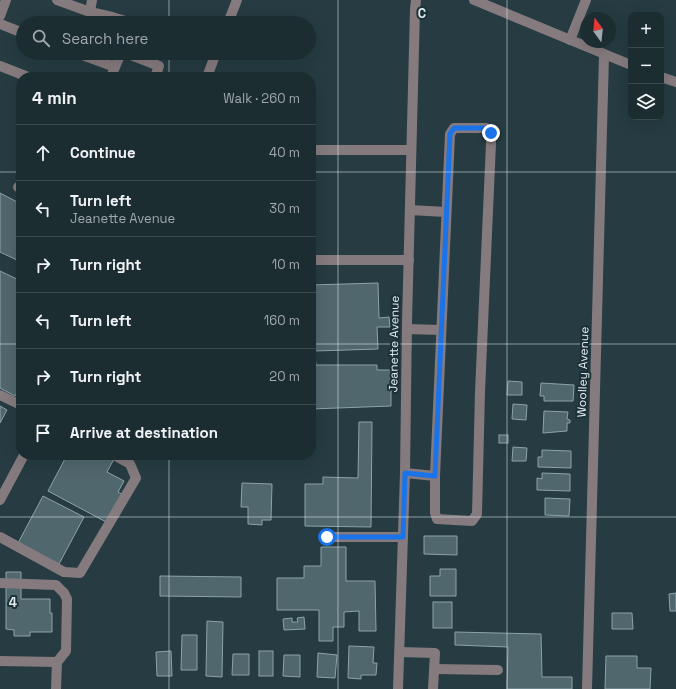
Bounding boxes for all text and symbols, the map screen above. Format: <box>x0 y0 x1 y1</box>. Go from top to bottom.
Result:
text: C <box>418 5 426 22</box>
north arrow <box>580 12 616 48</box>
map controls <box>628 12 664 120</box>
button: + <box>628 12 664 48</box>
search box <box>16 16 316 60</box>
icon: search <box>30 27 52 49</box>
text: Search here <box>62 29 148 48</box>
button: − <box>628 48 664 84</box>
button: layers <box>628 84 664 120</box>
text: 4 min <box>32 87 77 109</box>
text: Walk · 260 m <box>223 90 300 107</box>
route end <box>482 124 500 142</box>
icon: ahead <box>32 142 54 164</box>
text: Continue <box>70 143 136 162</box>
text: 40 m <box>269 144 300 161</box>
text: Turn left <box>70 191 132 210</box>
icon: left <box>32 198 54 220</box>
text: 30 m <box>269 200 300 217</box>
text: Jeanette Avenue <box>70 210 175 227</box>
icon: right <box>32 254 54 276</box>
text: Turn right <box>70 255 141 274</box>
text: 10 m <box>272 256 300 273</box>
street label: Jeanette Avenue <box>385 295 403 393</box>
icon: left <box>32 310 54 332</box>
text: Turn left <box>70 311 132 330</box>
text: 160 m <box>264 312 300 329</box>
street label: Woolley Avenue <box>573 326 593 418</box>
icon: right <box>32 366 54 388</box>
text: Turn right <box>70 367 141 386</box>
text: 20 m <box>269 368 300 385</box>
icon: arrive <box>32 422 54 444</box>
text: Arrive at destination <box>70 423 218 442</box>
route start <box>318 528 336 546</box>
text: 4 <box>9 594 17 611</box>

